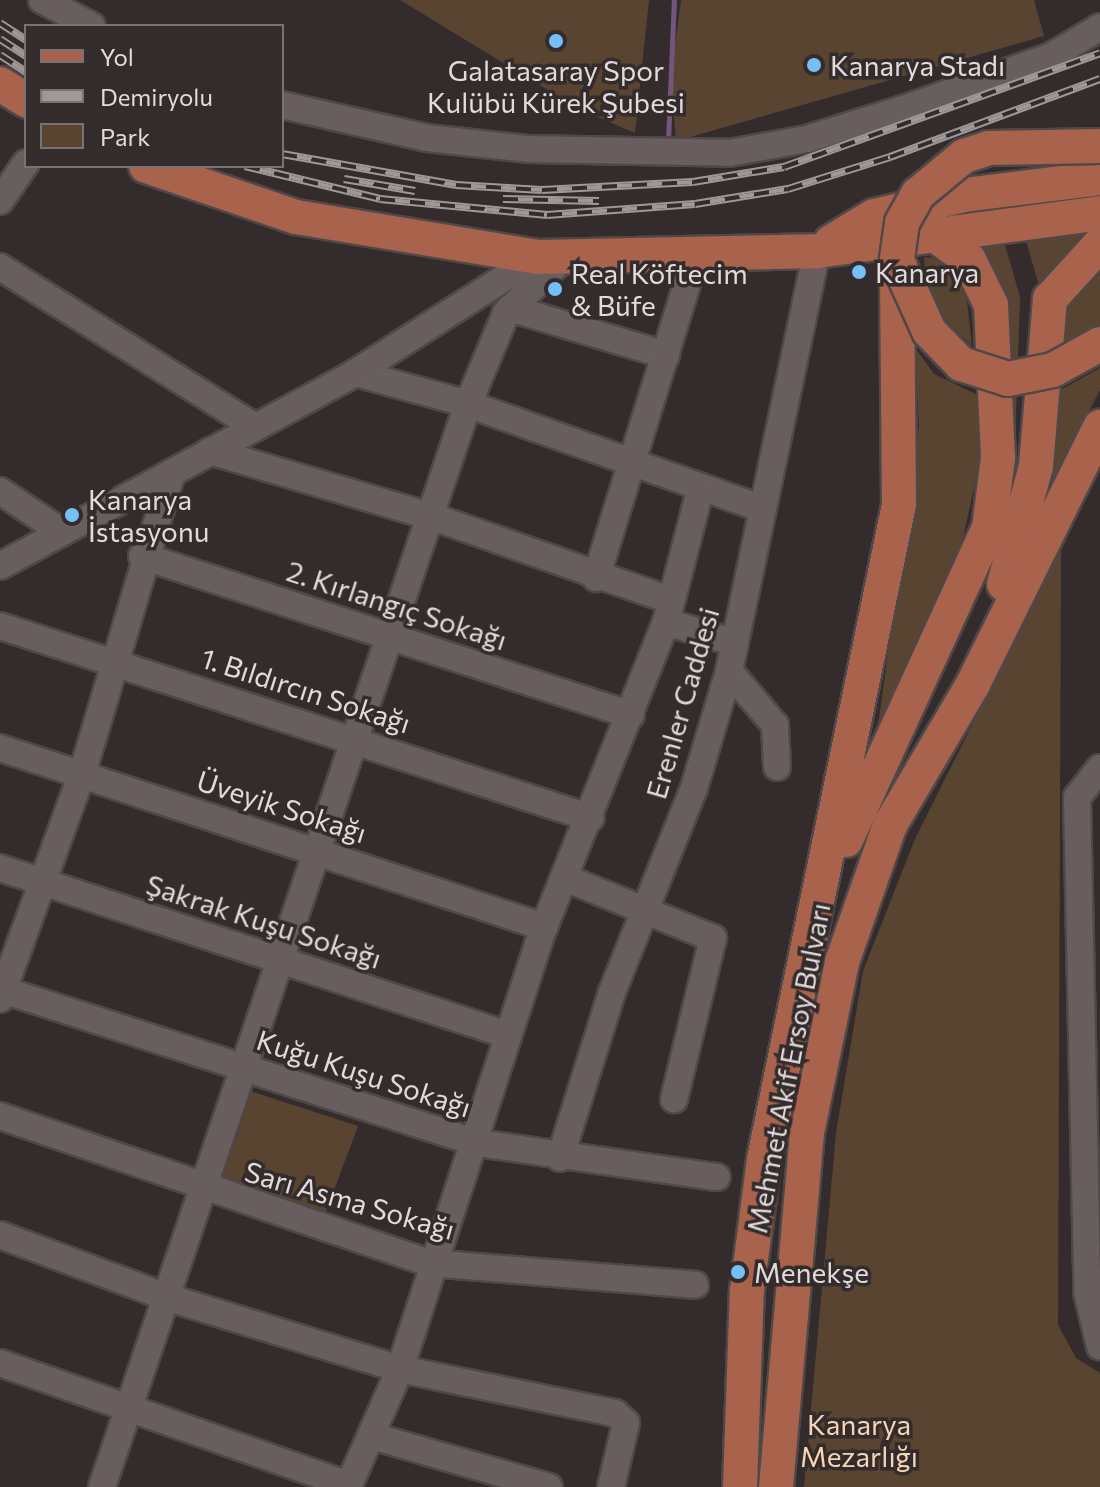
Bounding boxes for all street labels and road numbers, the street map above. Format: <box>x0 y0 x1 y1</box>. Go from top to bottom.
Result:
street label: 2. Kırlangıç Sokağı <box>283 554 511 656</box>
street label: Erenler Caddesi <box>639 603 725 803</box>
street label: 1. Bıldırcın Sokağı <box>197 640 415 740</box>
street label: Üveyik Sokağı <box>193 763 371 849</box>
street label: Şakrak Kuşu Sokağı <box>142 867 386 975</box>
street label: Mehmet Akif Ersoy Bulvarı <box>739 900 837 1236</box>
street label: Kuğu Kuşu Sokağı <box>253 1023 475 1123</box>
street label: Sarı Asma Sokağı <box>241 1154 459 1246</box>

